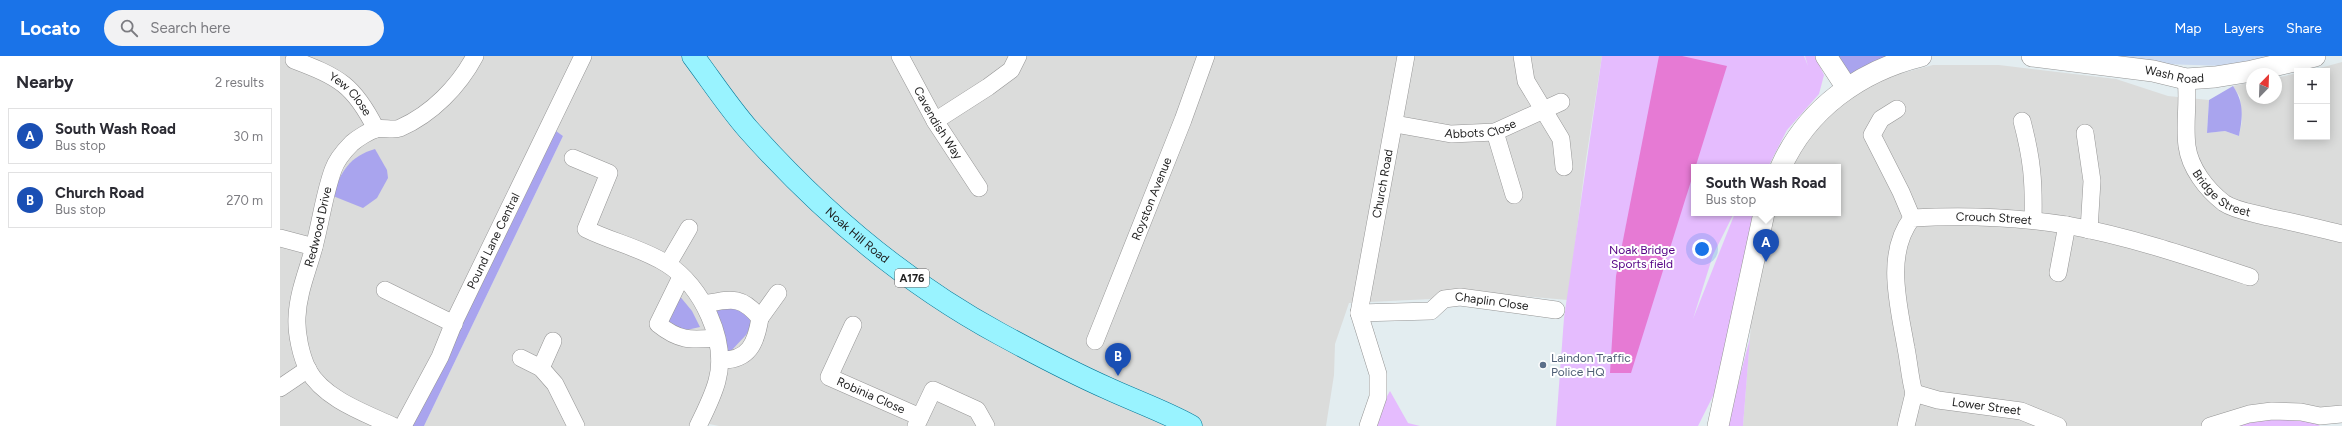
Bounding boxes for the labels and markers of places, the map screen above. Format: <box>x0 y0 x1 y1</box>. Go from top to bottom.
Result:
pin: A <box>1753 229 1779 262</box>
pin: B <box>1105 343 1131 376</box>
place label: Laindon Traffic Police HQ <box>1551 351 1631 379</box>
marker: Laindon Traffic Police HQ <box>1538 360 1548 370</box>

